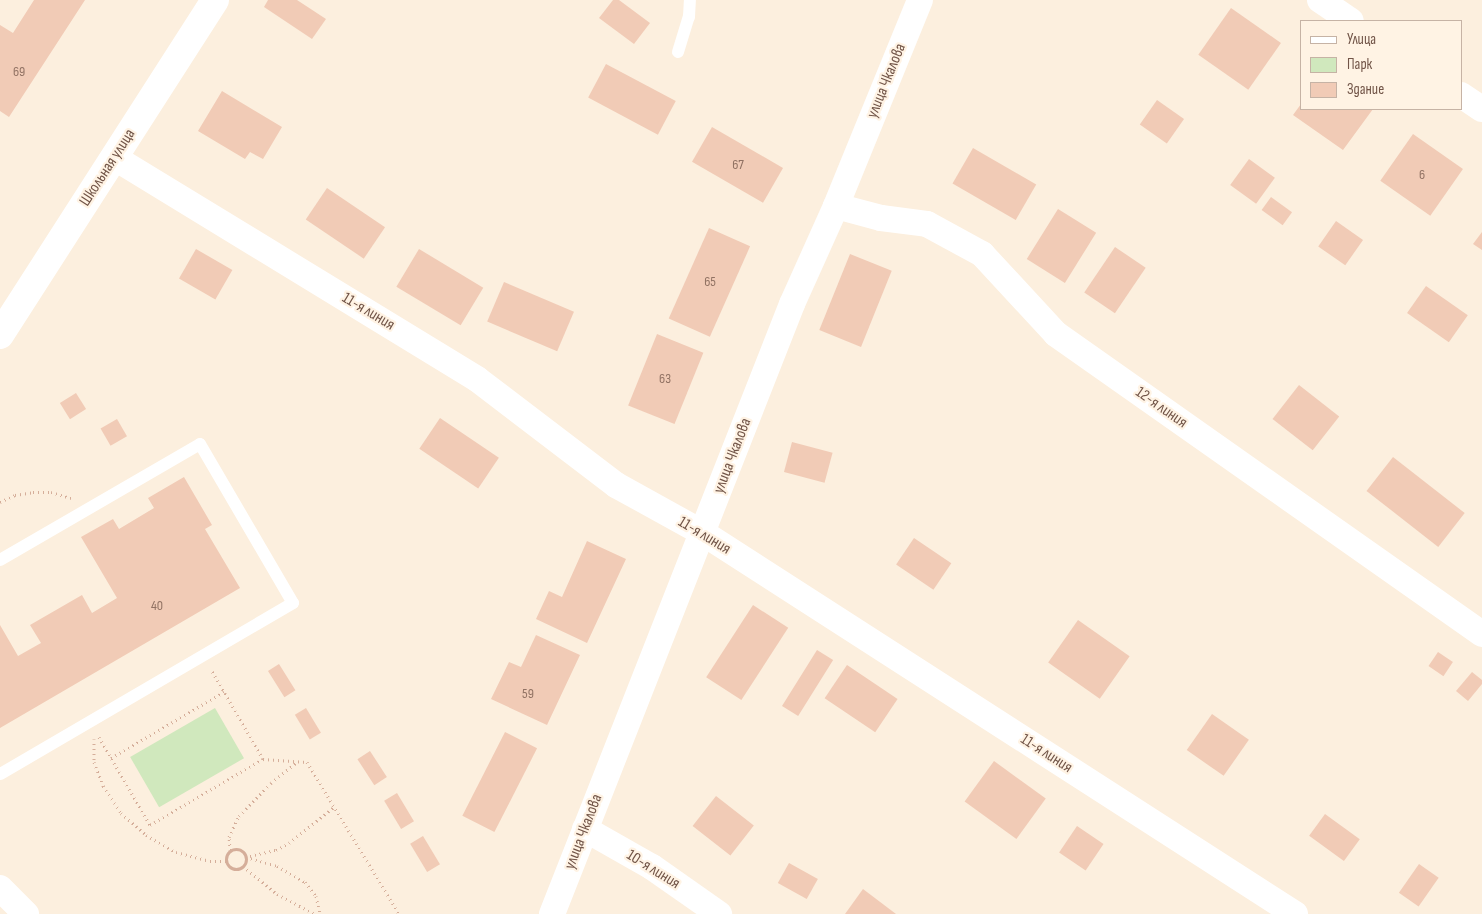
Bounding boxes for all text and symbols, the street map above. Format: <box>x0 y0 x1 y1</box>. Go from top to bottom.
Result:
legend <box>1300 20 1462 110</box>
text: Улица <box>1347 30 1376 49</box>
street label: улица Чкалова <box>863 41 911 121</box>
text: Парк <box>1347 55 1372 74</box>
house number: 69 <box>13 64 25 80</box>
text: Здание <box>1347 80 1384 99</box>
street label: Школьная улица <box>76 126 140 210</box>
house number: 67 <box>732 157 744 173</box>
house number: 6 <box>1419 167 1425 183</box>
house number: 65 <box>704 274 716 290</box>
street label: 11-я линия <box>338 289 398 335</box>
house number: 63 <box>659 371 671 387</box>
street label: 12-я линия <box>1131 383 1191 433</box>
street label: улица Чкалова <box>710 416 756 496</box>
street label: 11-я линия <box>674 513 734 559</box>
house number: 40 <box>151 598 163 614</box>
house number: 59 <box>522 686 534 702</box>
street label: 11-я линия <box>1017 730 1075 778</box>
street label: улица Чкалова <box>561 792 607 872</box>
street label: 10-я линия <box>623 846 683 894</box>

